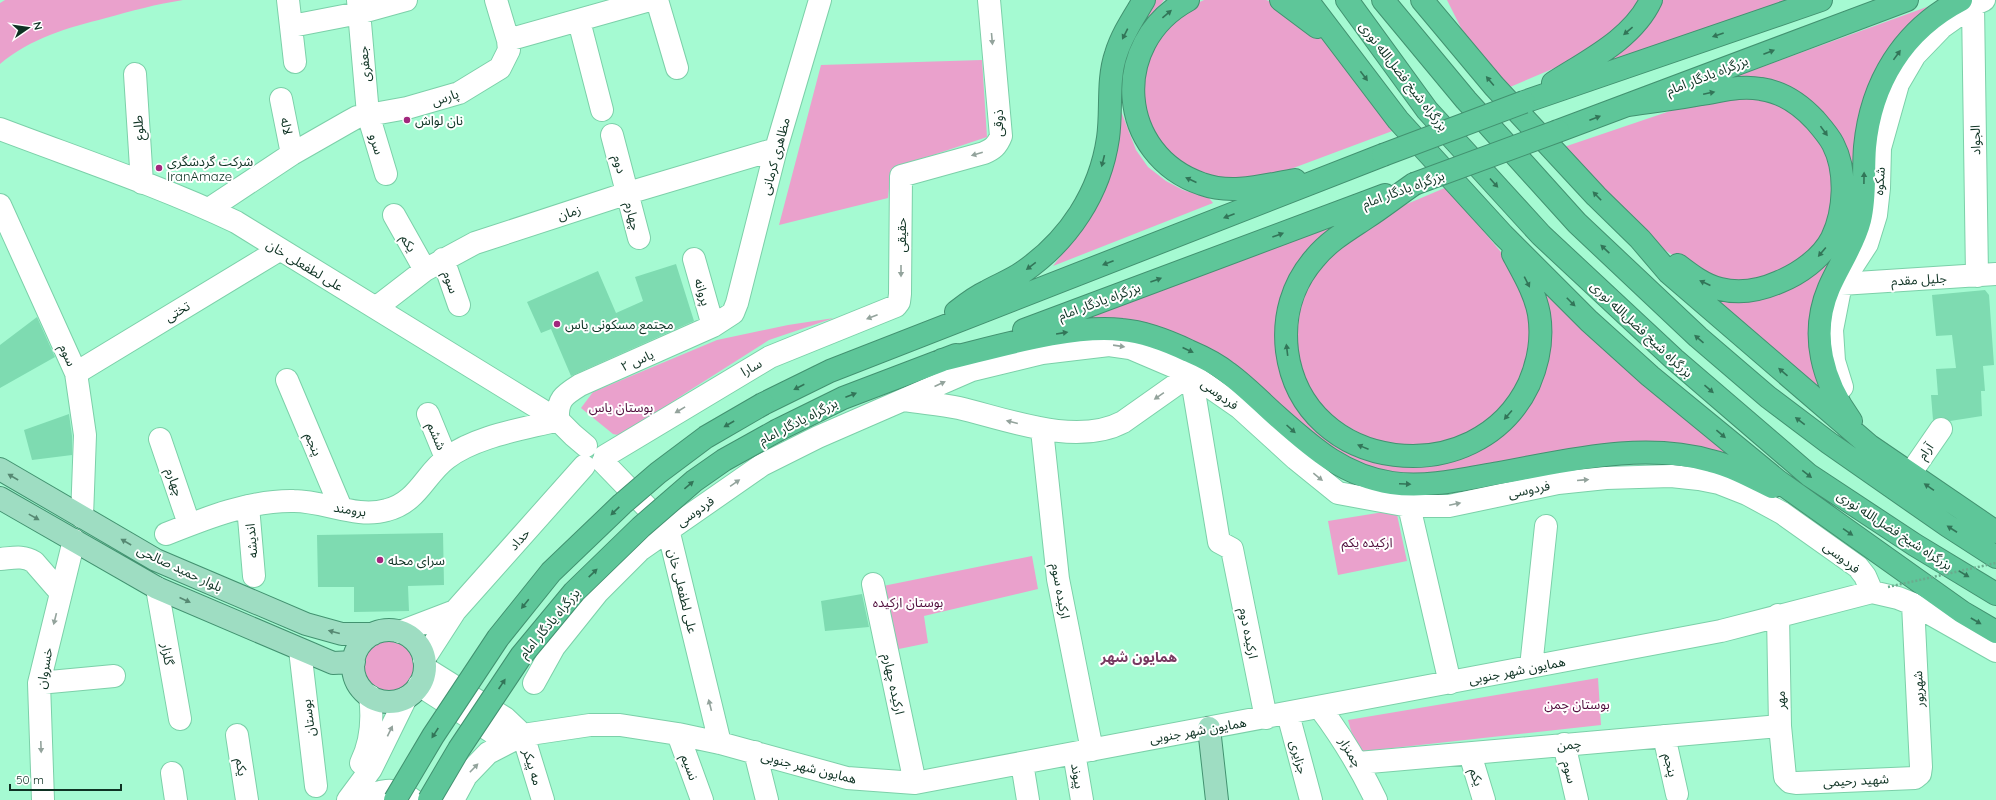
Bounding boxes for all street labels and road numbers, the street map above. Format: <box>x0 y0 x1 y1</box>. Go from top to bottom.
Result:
street label: بزرگراه شیخ فضل‌الله نوری <box>1354 18 1452 136</box>
street label: جعفری <box>354 45 375 83</box>
street label: بزرگراه یادگار امام <box>1664 52 1751 100</box>
street label: پارس <box>429 85 462 111</box>
street label: ذوقی <box>990 109 1007 137</box>
street label: طلوع <box>129 114 150 141</box>
street label: مظاهری کرمانی <box>757 115 794 197</box>
street label: لاله <box>277 116 297 136</box>
street label: الجواد <box>1967 125 1983 155</box>
street label: سرو <box>366 132 388 156</box>
street label: دوم <box>608 153 630 175</box>
street label: شکوه <box>1870 166 1888 196</box>
street label: بزرگراه یادگار امام <box>1360 167 1447 213</box>
street label: چهارم <box>620 200 644 233</box>
street label: زمان <box>555 201 583 224</box>
street label: حقیقی <box>893 217 910 252</box>
street label: یکم <box>395 231 420 256</box>
street label: علی لطفعلی خان <box>263 236 347 295</box>
street label: سوم <box>438 269 462 296</box>
street label: جلیل مقدم <box>1891 270 1948 290</box>
street label: پروانه <box>689 276 715 308</box>
street label: بزرگراه شیخ فضل‌الله نوری <box>1585 277 1697 383</box>
street label: بزرگراه یادگار امام <box>1056 279 1143 325</box>
street label: تختی <box>161 297 193 326</box>
street label: سوم <box>54 341 80 369</box>
street label: یاس ۲ <box>618 346 656 375</box>
street label: سارا <box>738 355 764 379</box>
street label: فردوسی <box>1198 375 1242 414</box>
street label: بزرگراه یادگار امام <box>756 394 841 450</box>
street label: ششم <box>421 420 450 453</box>
street label: پنجم <box>299 430 326 459</box>
street label: آرام <box>1914 439 1939 464</box>
street label: چهارم <box>161 466 187 499</box>
street label: فردوسی <box>1507 477 1552 502</box>
street label: بزرگراه شیخ فضل‌الله نوری <box>1833 487 1956 576</box>
street label: فردوسی <box>673 492 718 531</box>
street label: برومند <box>333 499 367 519</box>
street label: اندیشه <box>242 523 261 559</box>
street label: حداد <box>505 525 533 553</box>
street label: فردوسی <box>1820 538 1864 577</box>
street label: بلوار حمید صالحی <box>134 541 225 596</box>
street label: علی لطفعلی خان <box>664 547 701 636</box>
street label: ارکیده سوم <box>1046 562 1074 620</box>
street label: بزرگراه یادگار امام <box>515 585 584 662</box>
street label: ارکیده دوم <box>1234 606 1262 660</box>
street label: گلزار <box>158 641 178 667</box>
street label: خسروان <box>33 646 57 690</box>
street label: ارکیده چهارم <box>878 652 908 716</box>
street label: همایون‌ شهر جنوبی <box>1467 653 1567 688</box>
street label: شهریور <box>1909 670 1928 709</box>
street label: مهر <box>1772 690 1789 710</box>
street label: بوستان <box>298 698 319 738</box>
street label: همایون‌ شهر جنوبی <box>1148 714 1248 747</box>
street label: چمنزار <box>1334 733 1366 771</box>
street label: چمن <box>1556 735 1582 755</box>
street label: جزایری <box>1286 738 1311 776</box>
street label: مه‌ پیکر <box>518 746 546 788</box>
street label: همایون‌ شهر جنوبی <box>759 747 859 788</box>
street label: نسیم <box>675 752 702 783</box>
street label: پنجم <box>1658 752 1682 779</box>
street label: یکم <box>230 757 251 778</box>
street label: سوم <box>1558 759 1580 785</box>
street label: پیوند <box>1066 762 1088 790</box>
street label: یکم <box>1464 766 1487 789</box>
street label: شهید رحیمی <box>1823 770 1889 791</box>

